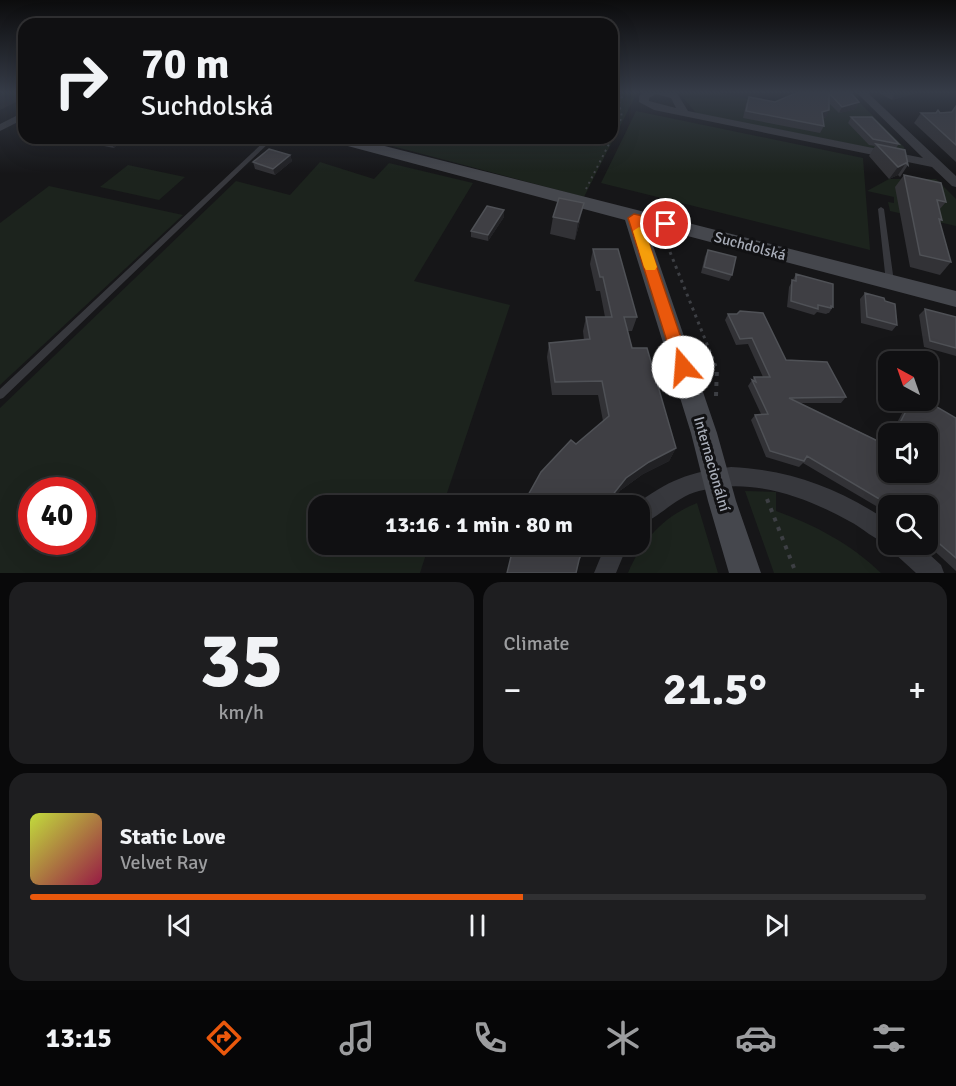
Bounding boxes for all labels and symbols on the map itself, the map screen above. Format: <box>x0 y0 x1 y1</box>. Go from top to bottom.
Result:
pin <box>640 198 691 249</box>
street label: Suchdolská <box>712 228 788 264</box>
position arrow <box>651 335 715 399</box>
north arrow <box>878 351 938 411</box>
street label: Internacionální <box>690 414 734 514</box>
speed limit sign: 40 <box>18 477 96 555</box>

